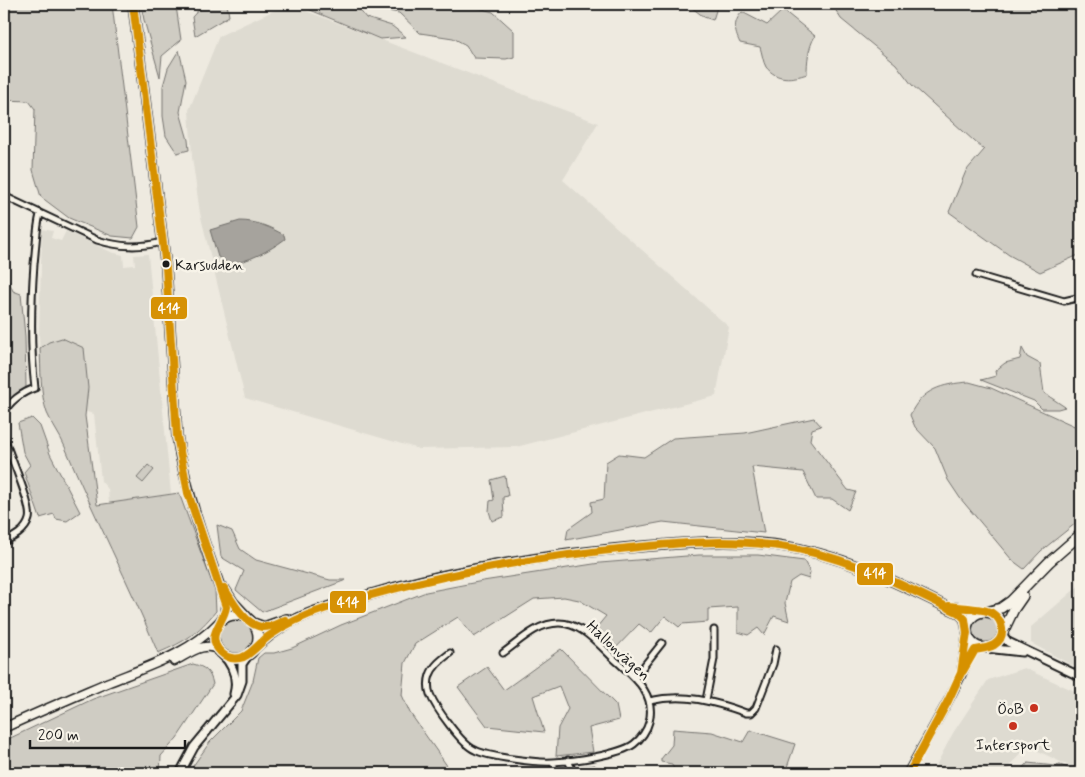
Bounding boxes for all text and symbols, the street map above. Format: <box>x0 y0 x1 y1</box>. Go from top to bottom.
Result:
place label: Karsudden <box>175 256 244 276</box>
marker: Karsudden <box>161 259 171 269</box>
line badge: 414 <box>150 296 188 320</box>
text: 414 <box>158 300 181 318</box>
line badge: 414 <box>856 562 894 586</box>
text: 414 <box>864 565 887 583</box>
line badge: 414 <box>329 590 367 614</box>
text: 414 <box>337 594 360 612</box>
street label: Hallonvägen <box>581 616 654 686</box>
place label: ÖoB <box>997 699 1024 720</box>
marker: ÖoB <box>1028 702 1040 714</box>
scale bar <box>30 717 185 749</box>
marker: Intersport <box>1007 720 1019 732</box>
text: 200 m <box>38 726 79 746</box>
place label: Intersport <box>976 735 1051 756</box>

